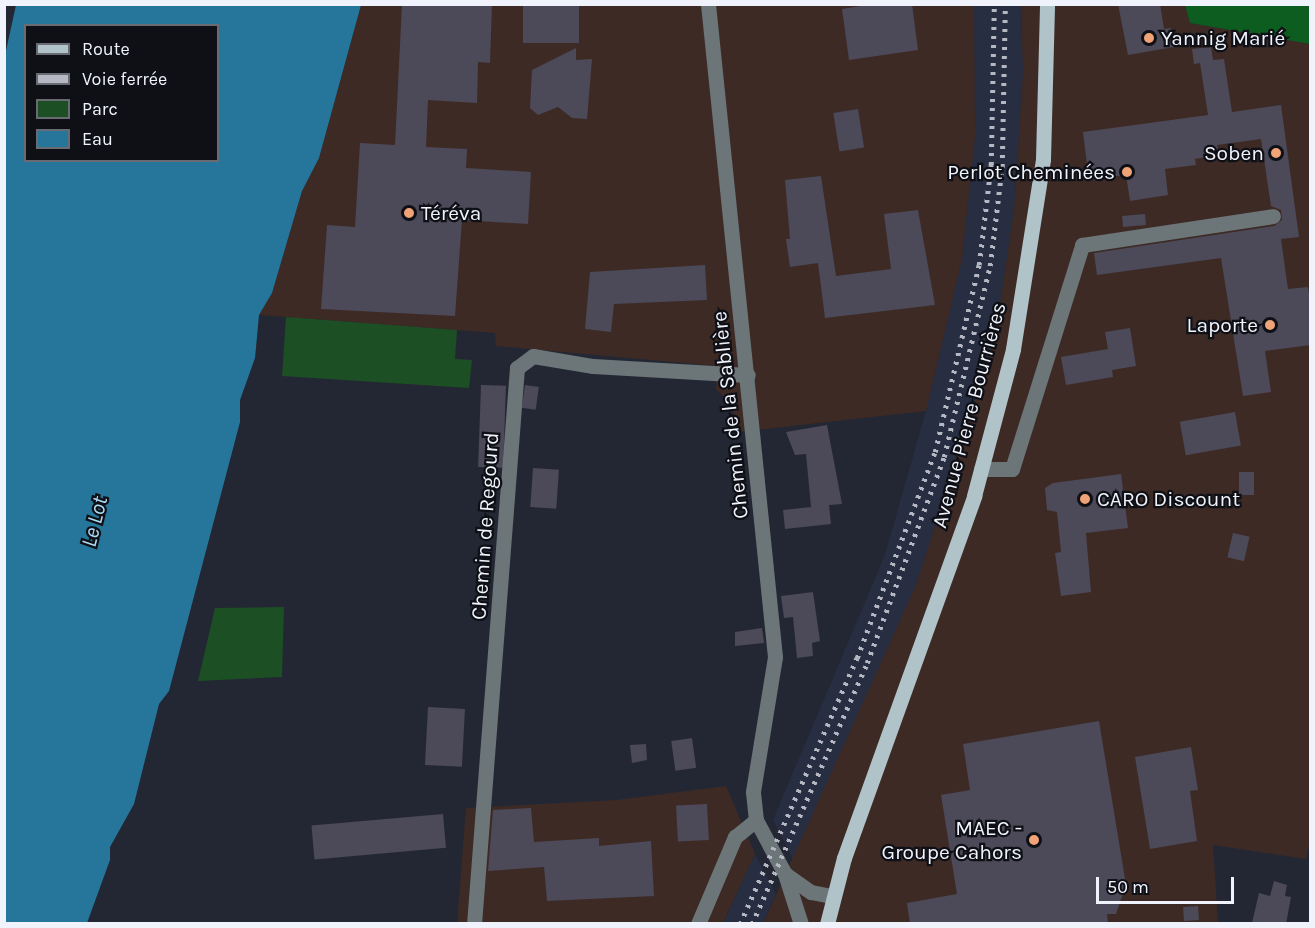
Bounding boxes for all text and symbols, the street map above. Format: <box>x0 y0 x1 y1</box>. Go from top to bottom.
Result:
legend <box>24 24 219 162</box>
place label: Yannig Marié <box>1161 25 1285 51</box>
marker: Yannig Marié <box>1142 31 1156 45</box>
text: Route <box>82 38 130 60</box>
text: Voie ferrée <box>82 68 167 90</box>
text: Parc <box>82 98 118 120</box>
text: Eau <box>82 128 113 150</box>
place label: Soben <box>1204 140 1264 166</box>
marker: Soben <box>1269 146 1283 160</box>
place label: Perlot Cheminées <box>947 159 1115 185</box>
marker: Perlot Cheminées <box>1120 165 1134 179</box>
place label: Téréva <box>421 200 481 226</box>
marker: Téréva <box>402 206 416 220</box>
street label: Avenue Pierre Bourrières <box>927 299 1011 531</box>
street label: Chemin de la Sablière <box>707 310 753 520</box>
place label: Laporte <box>1187 312 1258 338</box>
marker: Laporte <box>1263 318 1277 332</box>
street label: Chemin de Regourd <box>466 431 504 621</box>
place label: CARO Discount <box>1097 486 1240 512</box>
marker: CARO Discount <box>1078 492 1092 506</box>
water label: Le Lot <box>76 494 114 550</box>
place label: MAEC - Groupe Cahors <box>881 815 1022 865</box>
marker: MAEC - Groupe Cahors <box>1027 833 1041 847</box>
scale bar <box>1099 865 1237 903</box>
text: 50 m <box>1107 876 1149 898</box>

